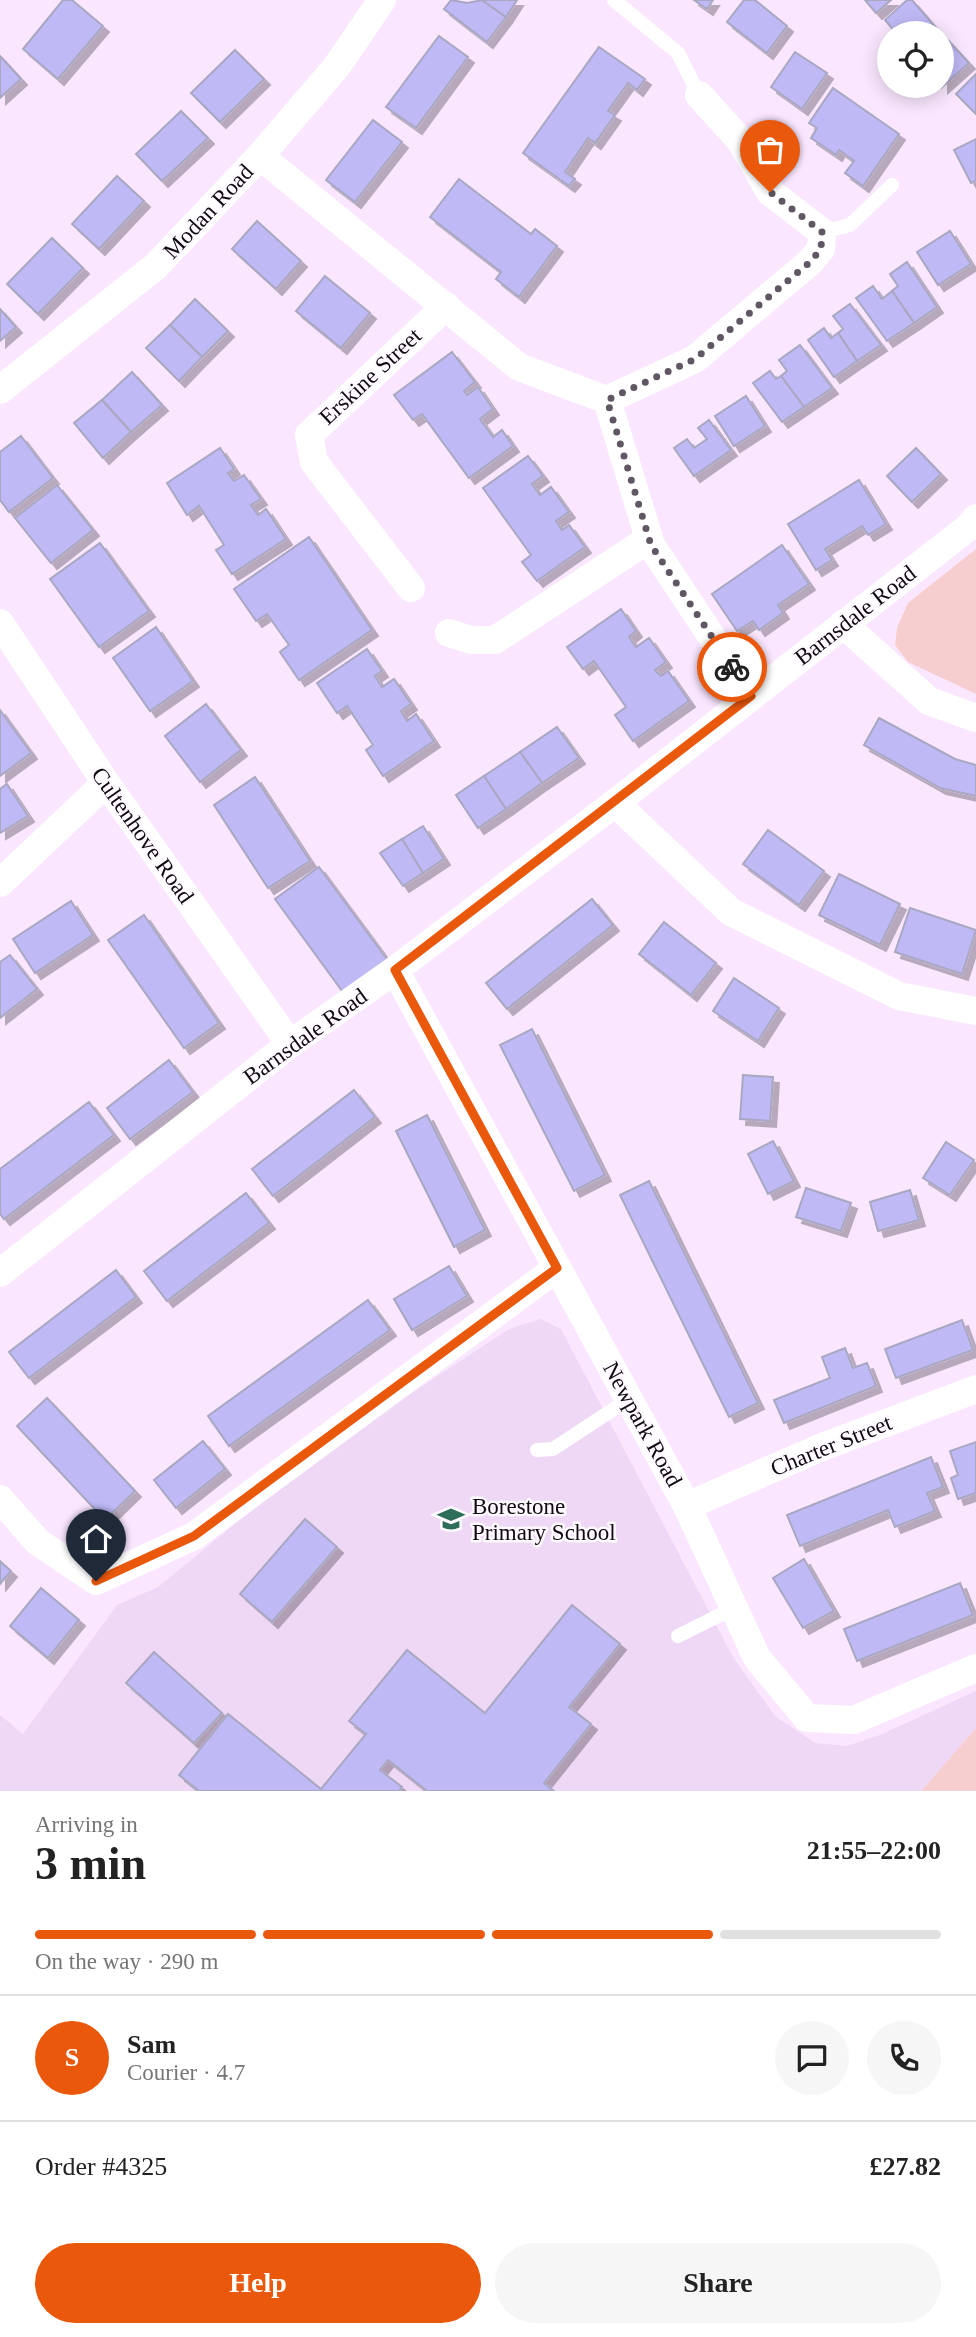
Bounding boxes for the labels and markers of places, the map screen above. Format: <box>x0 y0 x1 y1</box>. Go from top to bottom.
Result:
pin <box>740 120 800 192</box>
place label: Borestone Primary School <box>472 1494 616 1545</box>
school or university icon: Borestone Primary School <box>436 1504 466 1534</box>
pin <box>66 1509 126 1581</box>

